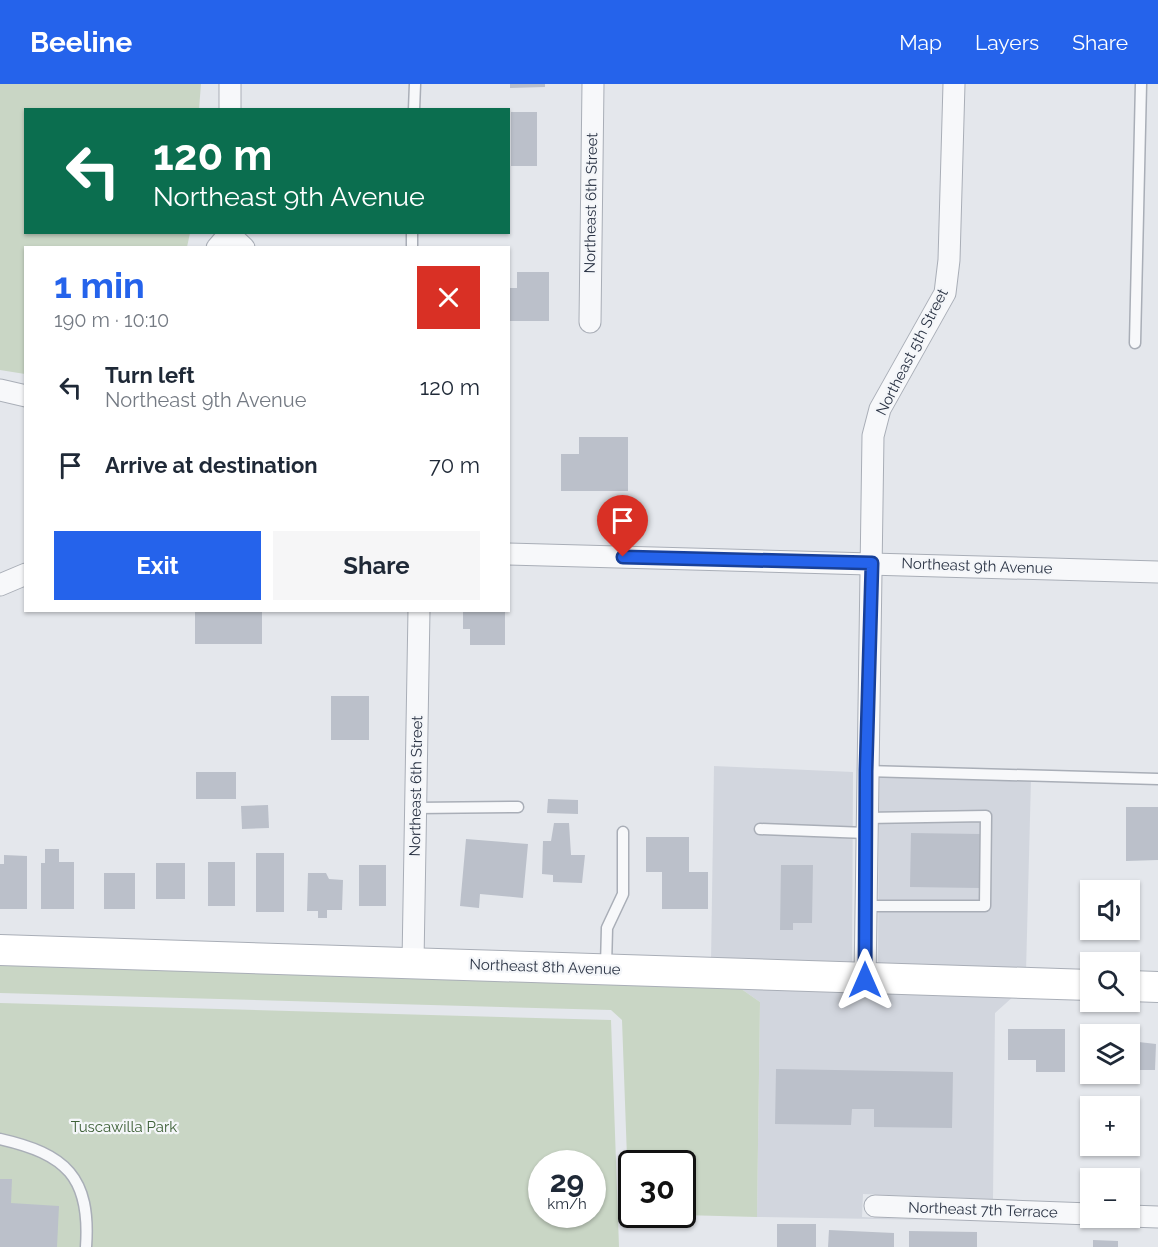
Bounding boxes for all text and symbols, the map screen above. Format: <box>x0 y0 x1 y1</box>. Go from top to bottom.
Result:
text: Beeline <box>30 26 132 59</box>
text: Map <box>899 30 942 55</box>
text: Layers <box>975 30 1039 55</box>
text: Share <box>1072 30 1128 55</box>
text: 120 m <box>153 131 272 180</box>
icon: left <box>54 132 132 210</box>
street label: Northeast 6th Street <box>581 132 601 274</box>
text: Northeast 9th Avenue <box>153 181 425 212</box>
text: 1 min <box>54 264 145 306</box>
button: close <box>417 266 480 329</box>
street label: Northeast 5th Street <box>872 286 952 418</box>
text: 190 m · 10:10 <box>54 308 169 332</box>
text: Turn left <box>105 362 195 388</box>
icon: left <box>54 371 87 404</box>
text: 120 m <box>420 374 480 400</box>
text: Northeast 9th Avenue <box>105 388 306 412</box>
icon: arrive <box>54 449 87 482</box>
text: Arrive at destination <box>105 452 318 478</box>
text: 70 m <box>429 452 480 478</box>
pin <box>597 495 648 557</box>
icon: arrive <box>606 504 639 537</box>
button: Exit <box>54 531 261 600</box>
button: Share <box>273 531 480 600</box>
street label: Northeast 9th Avenue <box>901 554 1053 578</box>
street label: Northeast 6th Street <box>406 715 426 857</box>
map controls <box>1080 880 1140 1228</box>
button: sound <box>1080 880 1140 940</box>
position arrow <box>833 948 897 1012</box>
button: search <box>1080 952 1140 1012</box>
street label: Northeast 8th Avenue <box>469 955 621 979</box>
button: layers <box>1080 1024 1140 1084</box>
button: + <box>1080 1096 1140 1156</box>
park label: Tuscawilla Park <box>71 1118 177 1136</box>
speed limit sign: 30 <box>618 1150 696 1228</box>
text: 29 <box>550 1164 584 1199</box>
button: − <box>1080 1168 1140 1228</box>
text: km/h <box>547 1195 587 1213</box>
street label: Northeast 7th Terrace <box>908 1198 1058 1222</box>

